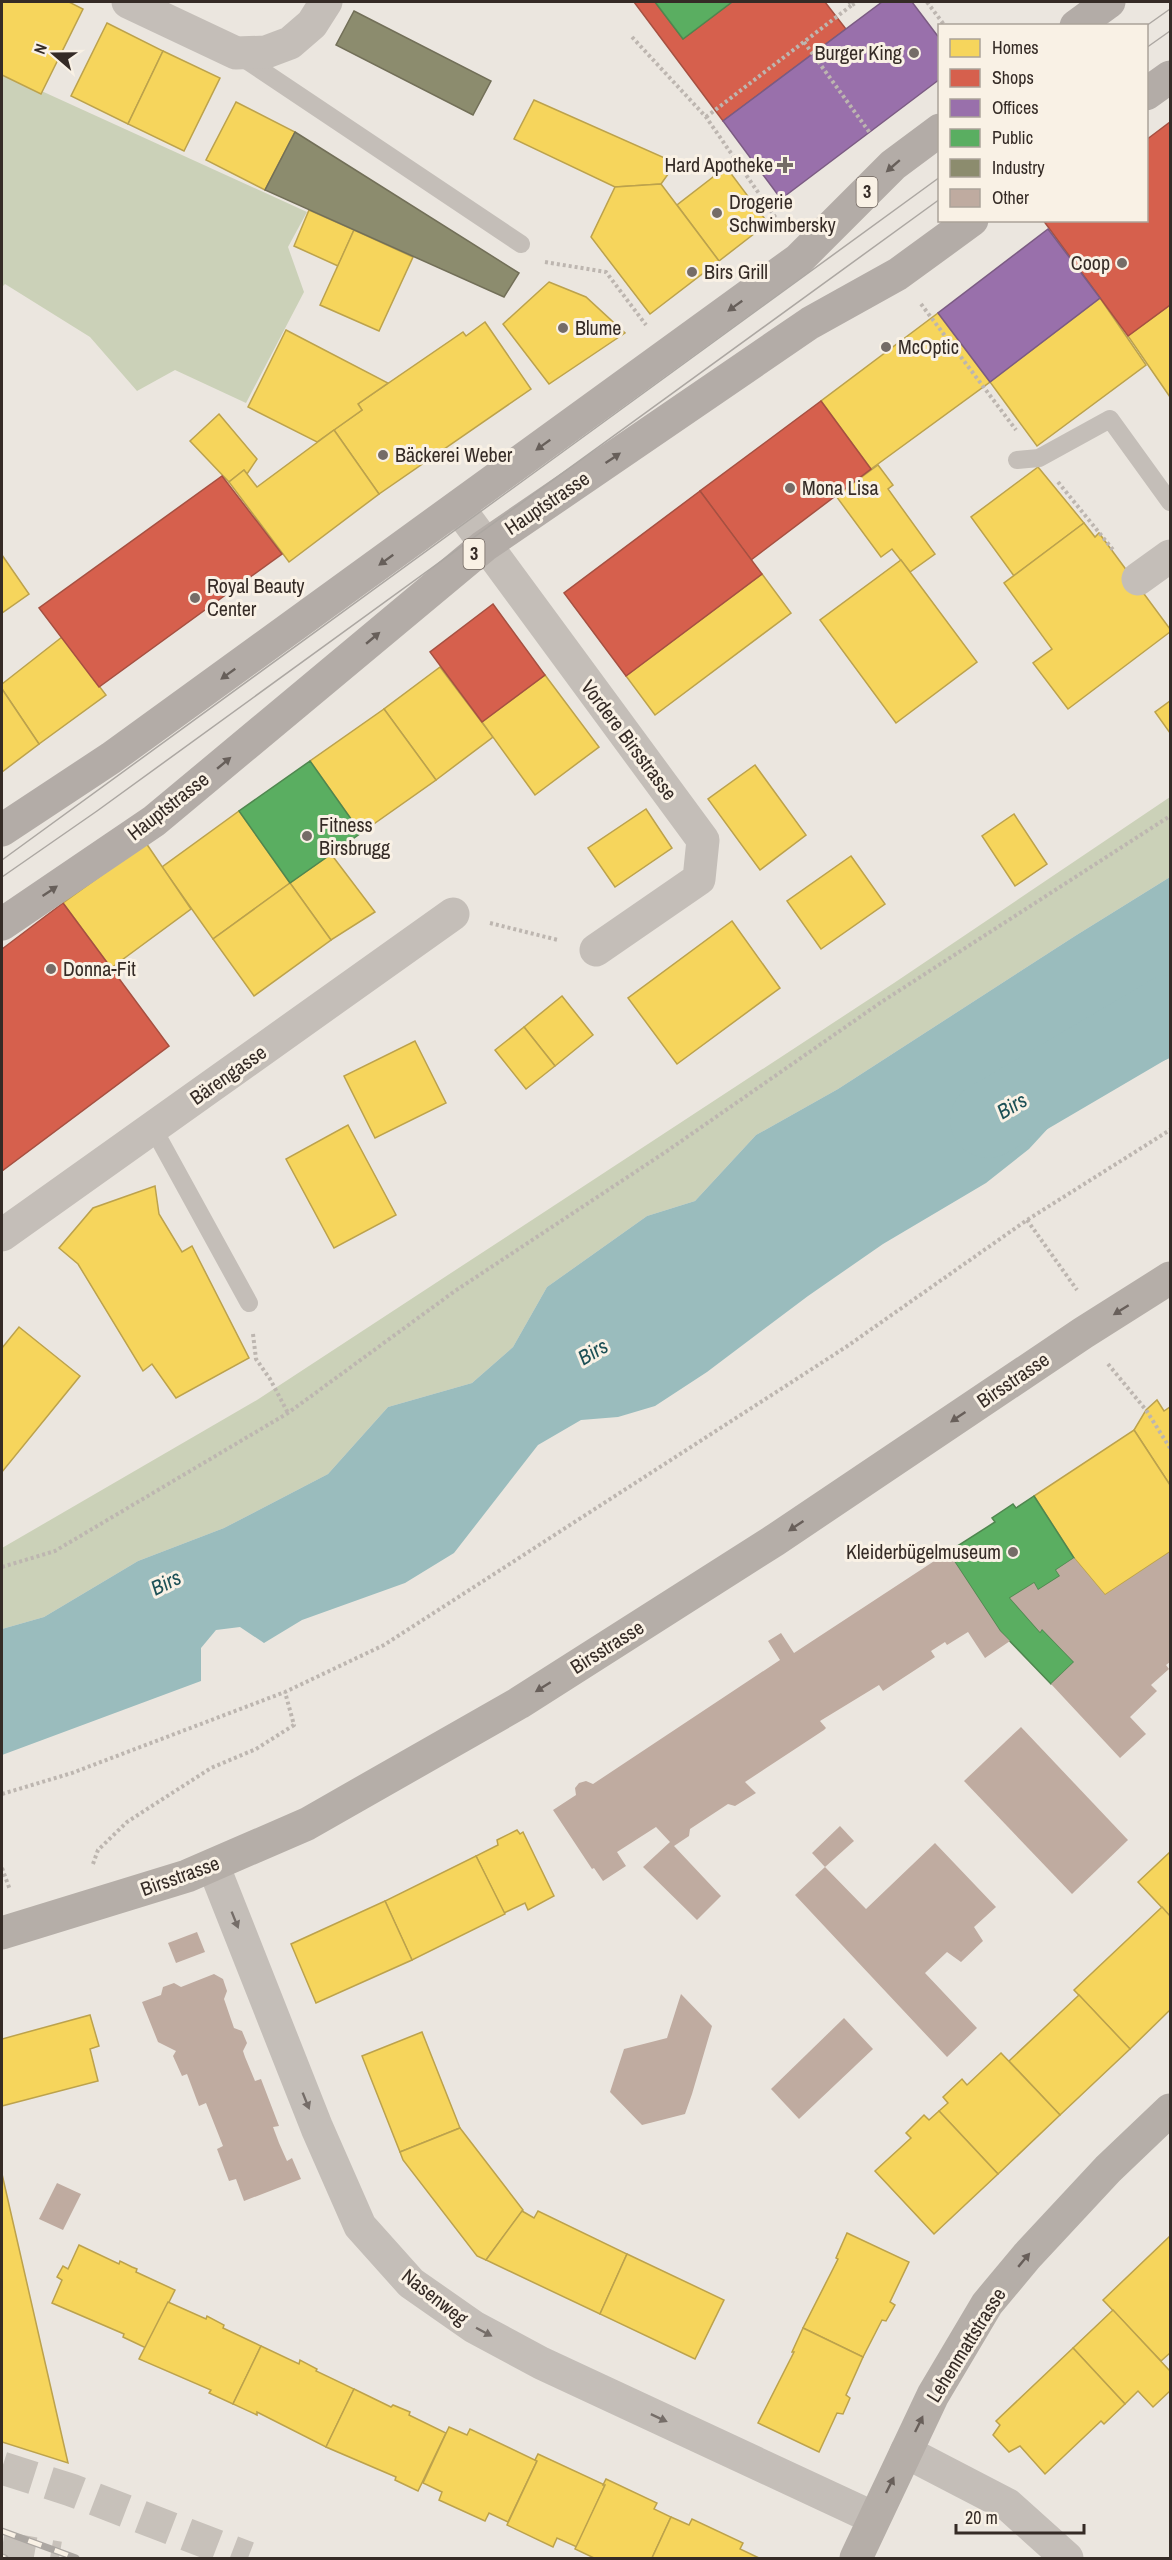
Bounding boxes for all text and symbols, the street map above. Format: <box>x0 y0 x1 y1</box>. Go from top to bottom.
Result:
north arrow <box>24 24 84 84</box>
legend <box>938 24 1148 222</box>
text: Homes <box>992 35 1039 60</box>
place label: Burger King <box>814 39 902 66</box>
text: N <box>28 41 52 57</box>
marker: Burger King <box>907 46 921 60</box>
text: Shops <box>992 65 1034 90</box>
text: Offices <box>992 95 1039 120</box>
text: Public <box>992 125 1033 150</box>
place label: Hard Apotheke <box>665 151 773 178</box>
text: Industry <box>992 155 1045 180</box>
marker: Hard Apotheke <box>778 158 792 172</box>
one-way arrow <box>886 159 901 173</box>
road number: 3 <box>856 177 878 207</box>
text: Other <box>992 185 1029 210</box>
place label: Drogerie Schwimbersky <box>729 188 836 238</box>
marker: Drogerie Schwimbersky <box>710 206 724 220</box>
place label: Coop <box>1071 249 1110 276</box>
marker: Coop <box>1115 256 1129 270</box>
place label: Birs Grill <box>704 258 768 285</box>
marker: Birs Grill <box>685 265 699 279</box>
one-way arrow <box>727 299 742 311</box>
place label: Blume <box>575 314 621 341</box>
marker: Blume <box>556 321 570 335</box>
place label: McOptic <box>898 333 959 360</box>
marker: McOptic <box>879 340 893 354</box>
one-way arrow <box>536 439 552 451</box>
place label: Bäckerei Weber <box>395 441 513 468</box>
marker: Bäckerei Weber <box>376 448 390 462</box>
one-way arrow <box>605 453 621 464</box>
street label: Hauptstrasse <box>499 464 594 541</box>
place label: Mona Lisa <box>802 474 879 501</box>
marker: Mona Lisa <box>783 481 797 495</box>
road number: 3 <box>464 539 484 569</box>
one-way arrow <box>378 554 394 566</box>
place label: Royal Beauty Center <box>207 572 305 622</box>
marker: Royal Beauty Center <box>188 591 202 605</box>
one-way arrow <box>365 632 380 645</box>
one-way arrow <box>220 668 236 680</box>
street label: Vordere Birsstrasse <box>575 674 684 805</box>
one-way arrow <box>216 757 231 769</box>
street label: Hauptstrasse <box>121 765 214 846</box>
place label: Fitness Birsbrugg <box>319 811 390 861</box>
marker: Fitness Birsbrugg <box>300 829 314 843</box>
one-way arrow <box>42 886 58 897</box>
place label: Donna-Fit <box>63 955 136 982</box>
marker: Donna-Fit <box>44 962 58 976</box>
street label: Bärengasse <box>184 1038 271 1111</box>
water label: Birs <box>991 1085 1033 1126</box>
one-way arrow <box>1113 1304 1129 1315</box>
water label: Birs <box>572 1331 614 1372</box>
street label: Birsstrasse <box>971 1345 1054 1414</box>
one-way arrow <box>950 1411 966 1422</box>
one-way arrow <box>789 1520 805 1532</box>
place label: Kleiderbügelmuseum <box>846 1538 1001 1565</box>
marker: Kleiderbügelmuseum <box>1006 1545 1020 1559</box>
water label: Birs <box>146 1563 186 1602</box>
street label: Birsstrasse <box>565 1613 649 1680</box>
one-way arrow <box>536 1681 552 1693</box>
street label: Birsstrasse <box>137 1849 223 1902</box>
one-way arrow <box>230 1911 240 1929</box>
one-way arrow <box>302 2092 311 2110</box>
one-way arrow <box>1017 2253 1030 2268</box>
street label: Nasenweg <box>396 2262 474 2331</box>
street label: Lehenmattstrasse <box>920 2282 1012 2407</box>
one-way arrow <box>475 2327 492 2337</box>
one-way arrow <box>650 2413 667 2422</box>
one-way arrow <box>915 2415 924 2432</box>
one-way arrow <box>885 2476 894 2493</box>
scale bar <box>956 2497 1084 2535</box>
text: 20 m <box>965 2505 998 2530</box>

